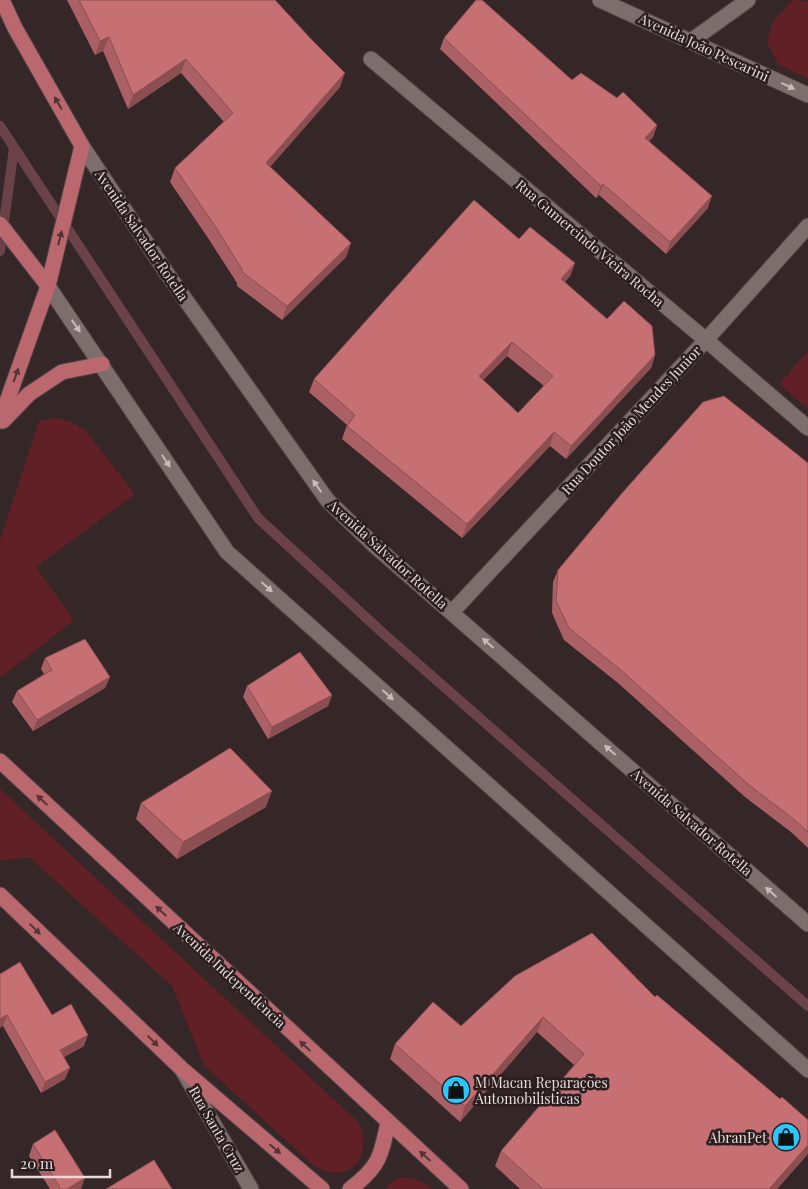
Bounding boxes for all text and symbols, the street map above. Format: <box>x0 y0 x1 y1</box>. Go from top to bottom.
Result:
street label: Avenida João Pescarini <box>635 8 772 86</box>
one-way arrow <box>781 82 795 90</box>
one-way arrow <box>54 96 62 111</box>
street label: Avenida Salvador Rotella <box>90 165 193 304</box>
street label: Rua Gumercindo Vieira Rocha <box>512 175 668 311</box>
one-way arrow <box>56 231 64 246</box>
one-way arrow <box>71 319 81 333</box>
street label: Rua Doutor João Mendes Junior <box>557 341 706 498</box>
one-way arrow <box>12 367 20 382</box>
one-way arrow <box>161 454 171 467</box>
one-way arrow <box>312 479 322 493</box>
street label: Avenida Salvador Rotella <box>323 494 452 613</box>
one-way arrow <box>260 581 272 593</box>
one-way arrow <box>482 637 494 649</box>
one-way arrow <box>381 690 394 701</box>
one-way arrow <box>603 745 616 756</box>
street label: Avenida Salvador Rotella <box>627 763 757 880</box>
one-way arrow <box>37 794 49 806</box>
one-way arrow <box>766 886 778 898</box>
one-way arrow <box>155 905 167 917</box>
street label: Avenida Independência <box>169 917 290 1032</box>
one-way arrow <box>29 923 41 935</box>
one-way arrow <box>146 1035 158 1047</box>
one-way arrow <box>300 1040 312 1052</box>
place label: M Macan Reparações Automobilísticas <box>474 1073 608 1108</box>
shop icon: M Macan Reparações Automobilísticas <box>441 1075 471 1105</box>
street label: Rua Santa Cruz <box>185 1083 249 1176</box>
shop icon: AbranPet <box>771 1122 801 1152</box>
place label: AbranPet <box>708 1128 768 1147</box>
one-way arrow <box>268 1143 281 1154</box>
scale bar <box>12 1146 110 1178</box>
one-way arrow <box>419 1150 431 1162</box>
text: 20 m <box>20 1153 54 1173</box>

